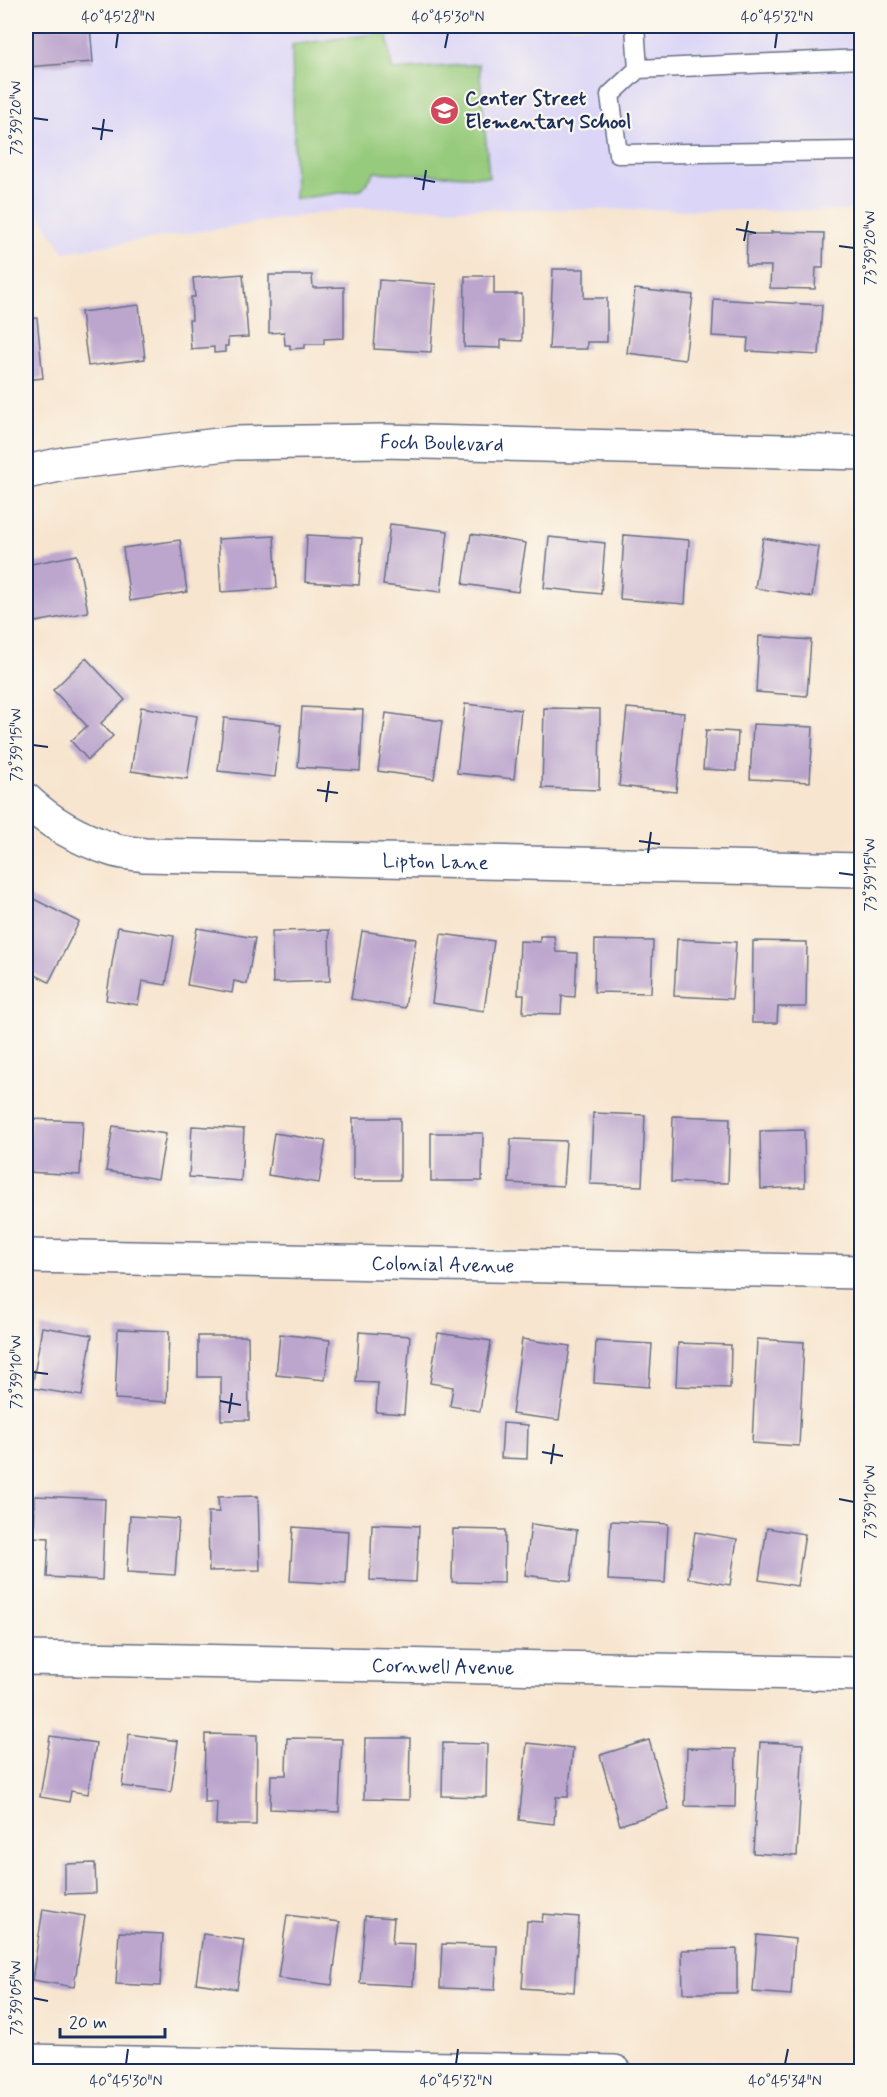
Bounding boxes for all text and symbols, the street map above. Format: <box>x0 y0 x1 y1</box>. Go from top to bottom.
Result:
text: 40°45'28"N <box>81 8 155 28</box>
text: 40°45'30"N <box>411 8 485 28</box>
text: 40°45'32"N <box>741 8 813 28</box>
text: 73°39'20"W <box>7 81 27 155</box>
place label: Center Street Elementary School <box>465 86 631 136</box>
school or university icon: Center Street Elementary School <box>428 94 460 126</box>
text: 73°39'20"W <box>861 211 881 285</box>
street label: Foch Boulevard <box>380 429 504 459</box>
text: 73°39'15"W <box>7 708 27 782</box>
text: 73°39'15"W <box>861 838 881 912</box>
street label: Lipton Lane <box>382 848 489 877</box>
street label: Colonial Avenue <box>371 1251 515 1280</box>
text: 73°39'10"W <box>7 1335 27 1409</box>
text: 73°39'10"W <box>861 1465 881 1539</box>
street label: Cornwell Avenue <box>371 1653 515 1682</box>
text: 73°39'05"W <box>7 1961 27 2035</box>
scale bar <box>60 2001 165 2039</box>
text: 20 m <box>69 2011 107 2035</box>
text: 40°45'30"N <box>89 2072 163 2092</box>
text: 40°45'32"N <box>420 2072 492 2092</box>
text: 40°45'34"N <box>748 2072 822 2092</box>

